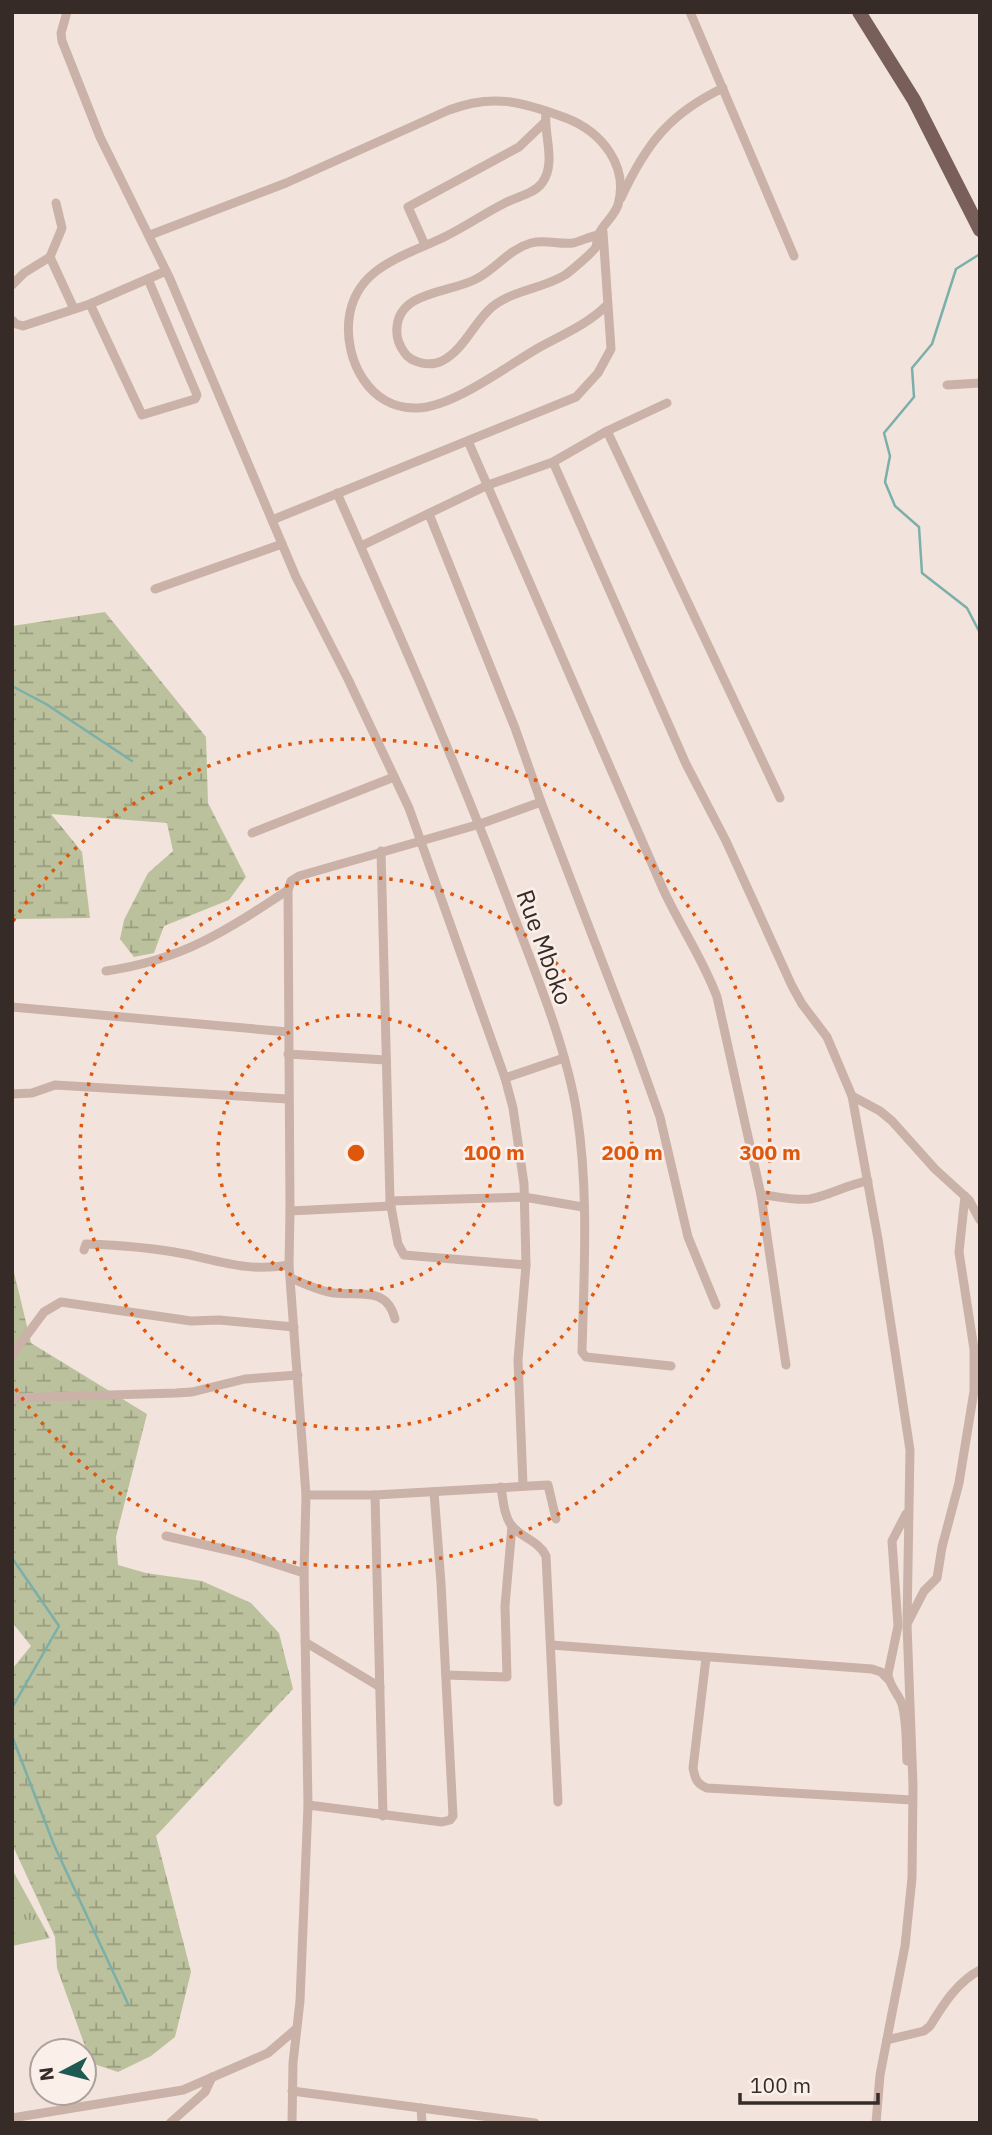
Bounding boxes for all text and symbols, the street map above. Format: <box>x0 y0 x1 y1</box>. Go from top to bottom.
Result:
street label: Rue Mboko <box>509 885 581 1009</box>
text: 100 m <box>463 1138 525 1166</box>
text: 200 m <box>601 1138 663 1166</box>
text: 300 m <box>739 1138 801 1166</box>
centre of rings <box>344 1141 368 1165</box>
north arrow <box>28 2037 98 2107</box>
scale bar <box>740 2062 878 2106</box>
text: N <box>33 2066 59 2082</box>
text: 100 m <box>750 2071 811 2099</box>

